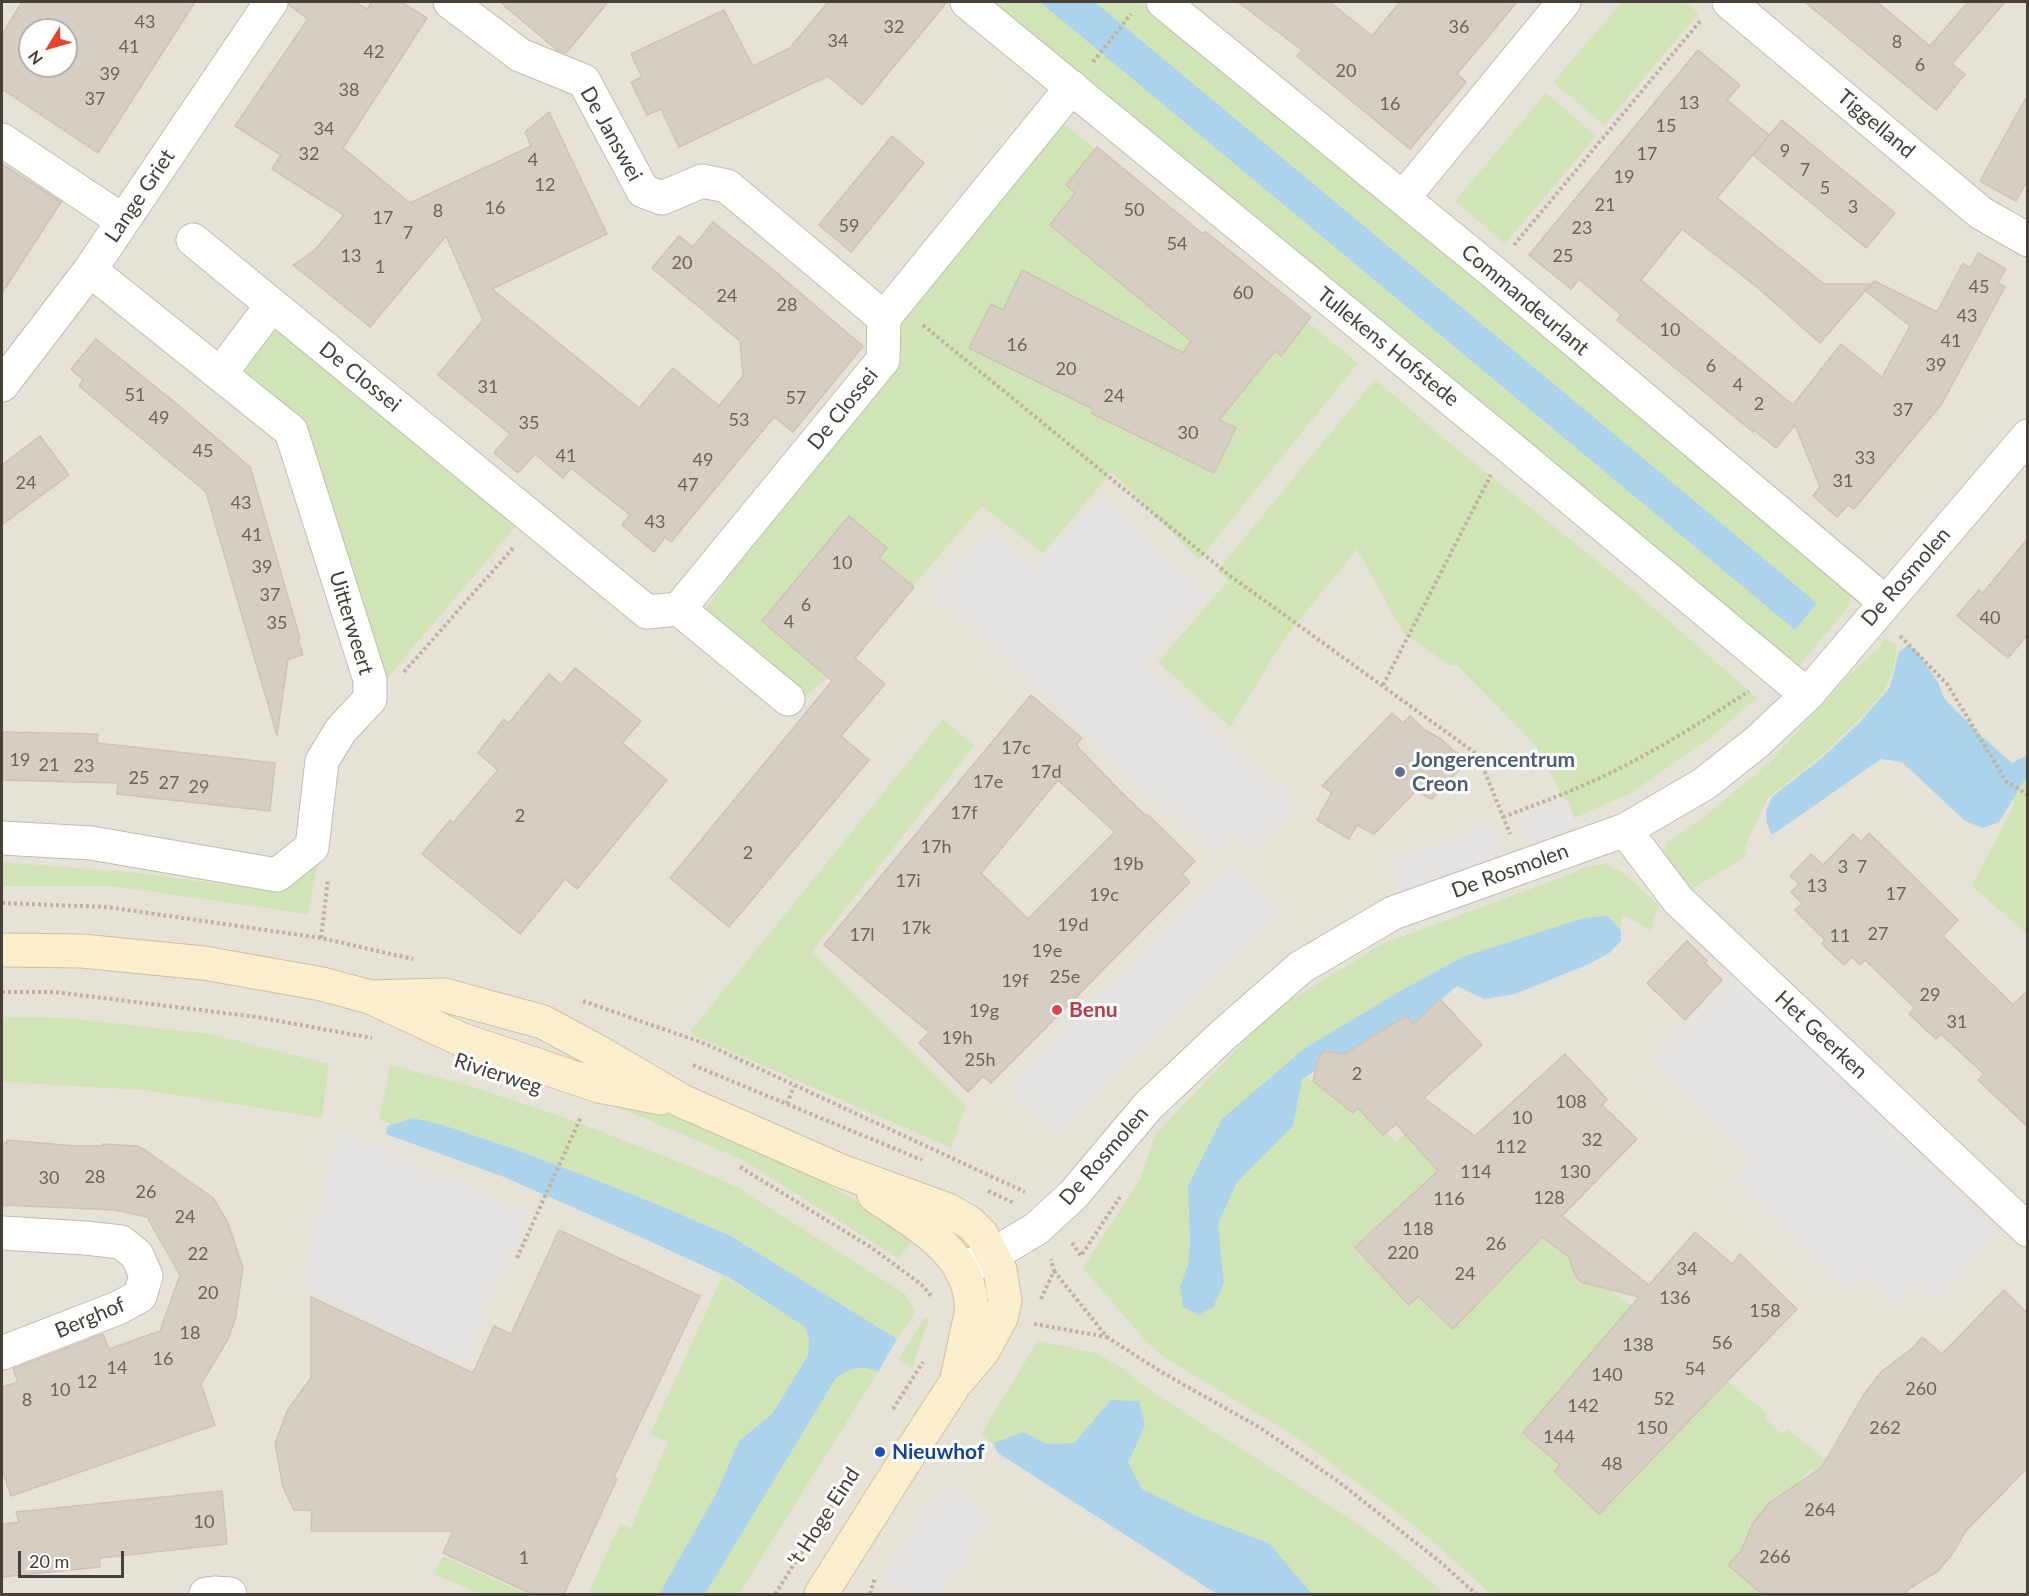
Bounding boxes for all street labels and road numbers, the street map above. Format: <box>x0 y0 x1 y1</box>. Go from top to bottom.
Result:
street label: De Janswei <box>575 82 647 186</box>
street label: Tiggelland <box>1832 84 1920 164</box>
street label: Lange Griet <box>100 145 180 247</box>
street label: Commandeurlant <box>1456 239 1594 361</box>
street label: Tullekens Hofstede <box>1312 282 1464 412</box>
street label: De Clossei <box>314 337 406 417</box>
street label: De Clossei <box>803 363 883 455</box>
street label: De Rosmolen <box>1856 522 1956 632</box>
street label: Uitterweert <box>323 568 379 678</box>
street label: De Rosmolen <box>1448 838 1572 904</box>
street label: Het Geerken <box>1769 986 1873 1084</box>
street label: Rivierweg <box>451 1048 545 1100</box>
street label: De Rosmolen <box>1054 1101 1154 1211</box>
street label: Berghof <box>51 1292 129 1344</box>
street label: 't Hoge Eind <box>783 1463 865 1571</box>

